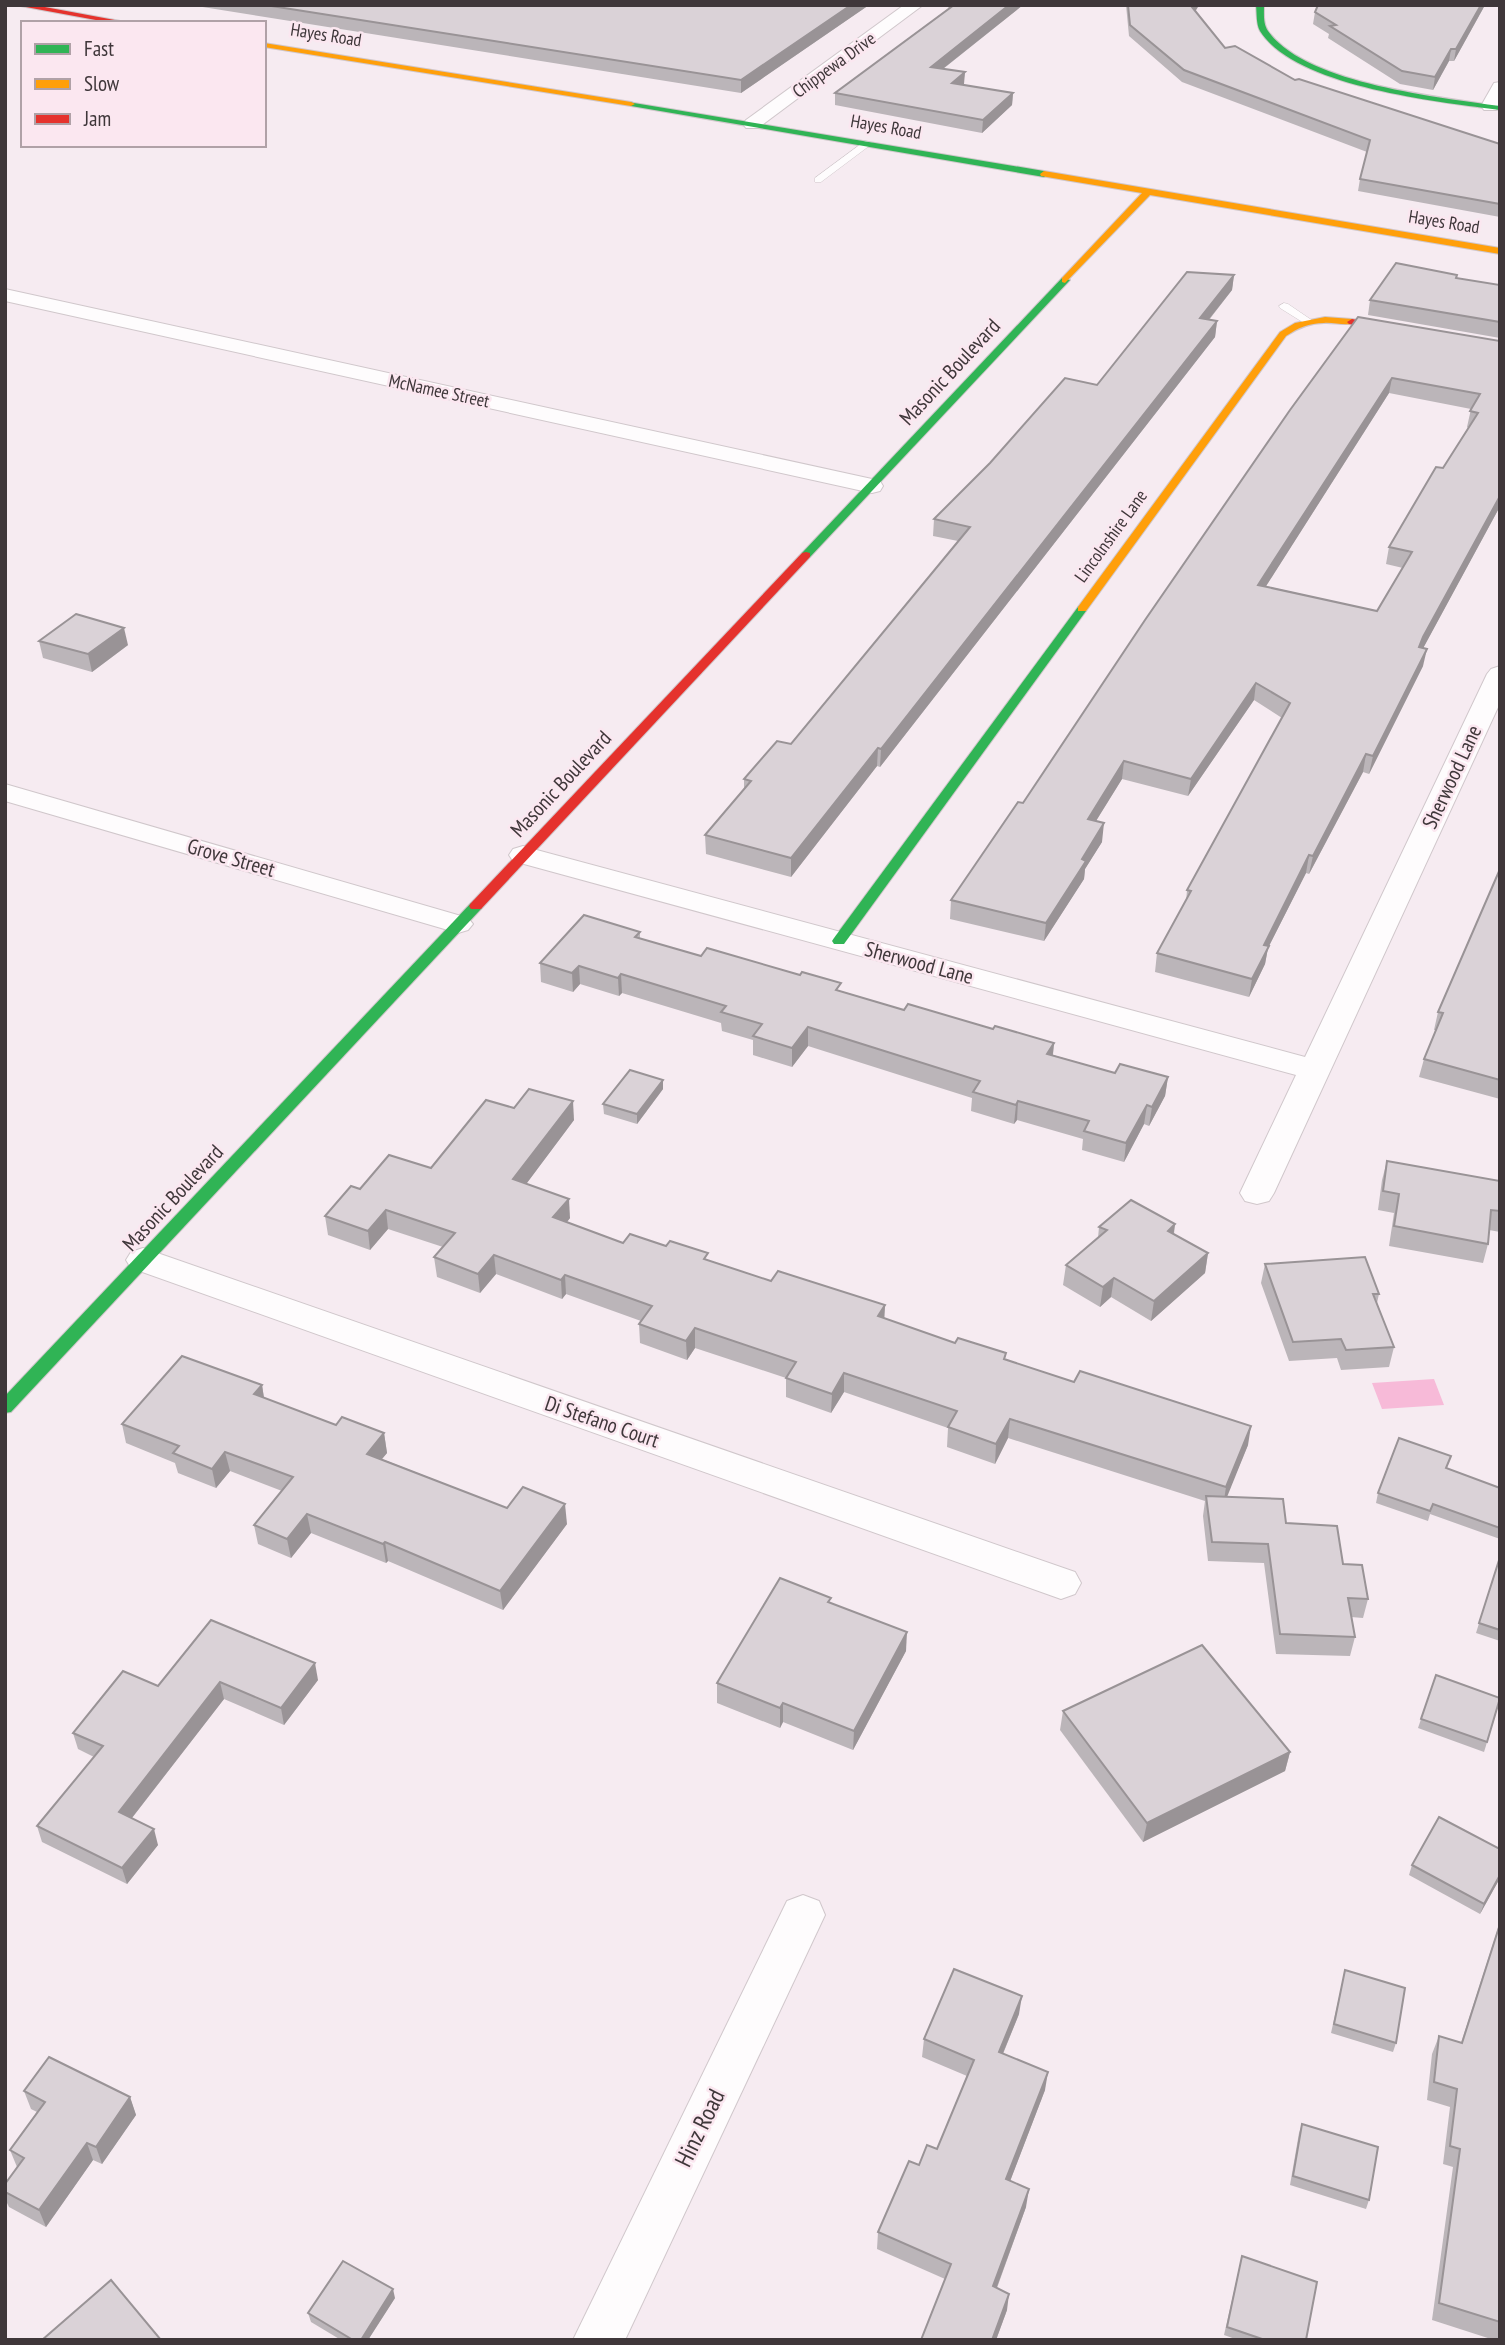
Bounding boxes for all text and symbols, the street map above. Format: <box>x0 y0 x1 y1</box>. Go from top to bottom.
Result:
street label: Hayes Road <box>289 18 363 51</box>
legend <box>21 21 266 147</box>
street label: Chippewa Drive <box>788 27 880 103</box>
text: Fast <box>84 35 114 62</box>
text: Slow <box>84 70 120 97</box>
text: Jam <box>83 105 111 132</box>
street label: Hayes Road <box>849 109 923 144</box>
street label: Hayes Road <box>1407 205 1481 238</box>
street label: Masonic Boulevard <box>893 313 1006 431</box>
street label: McNamee Street <box>387 369 492 412</box>
street label: Lincolnshire Lane <box>1069 485 1152 587</box>
street label: Sherwood Lane <box>1416 721 1487 833</box>
street label: Masonic Boulevard <box>504 725 617 843</box>
street label: Grove Street <box>184 832 278 883</box>
street label: Sherwood Lane <box>862 935 976 990</box>
street label: Masonic Boulevard <box>116 1139 229 1257</box>
street label: Di Stefano Court <box>541 1389 663 1454</box>
street label: Hinz Road <box>667 2084 732 2172</box>

